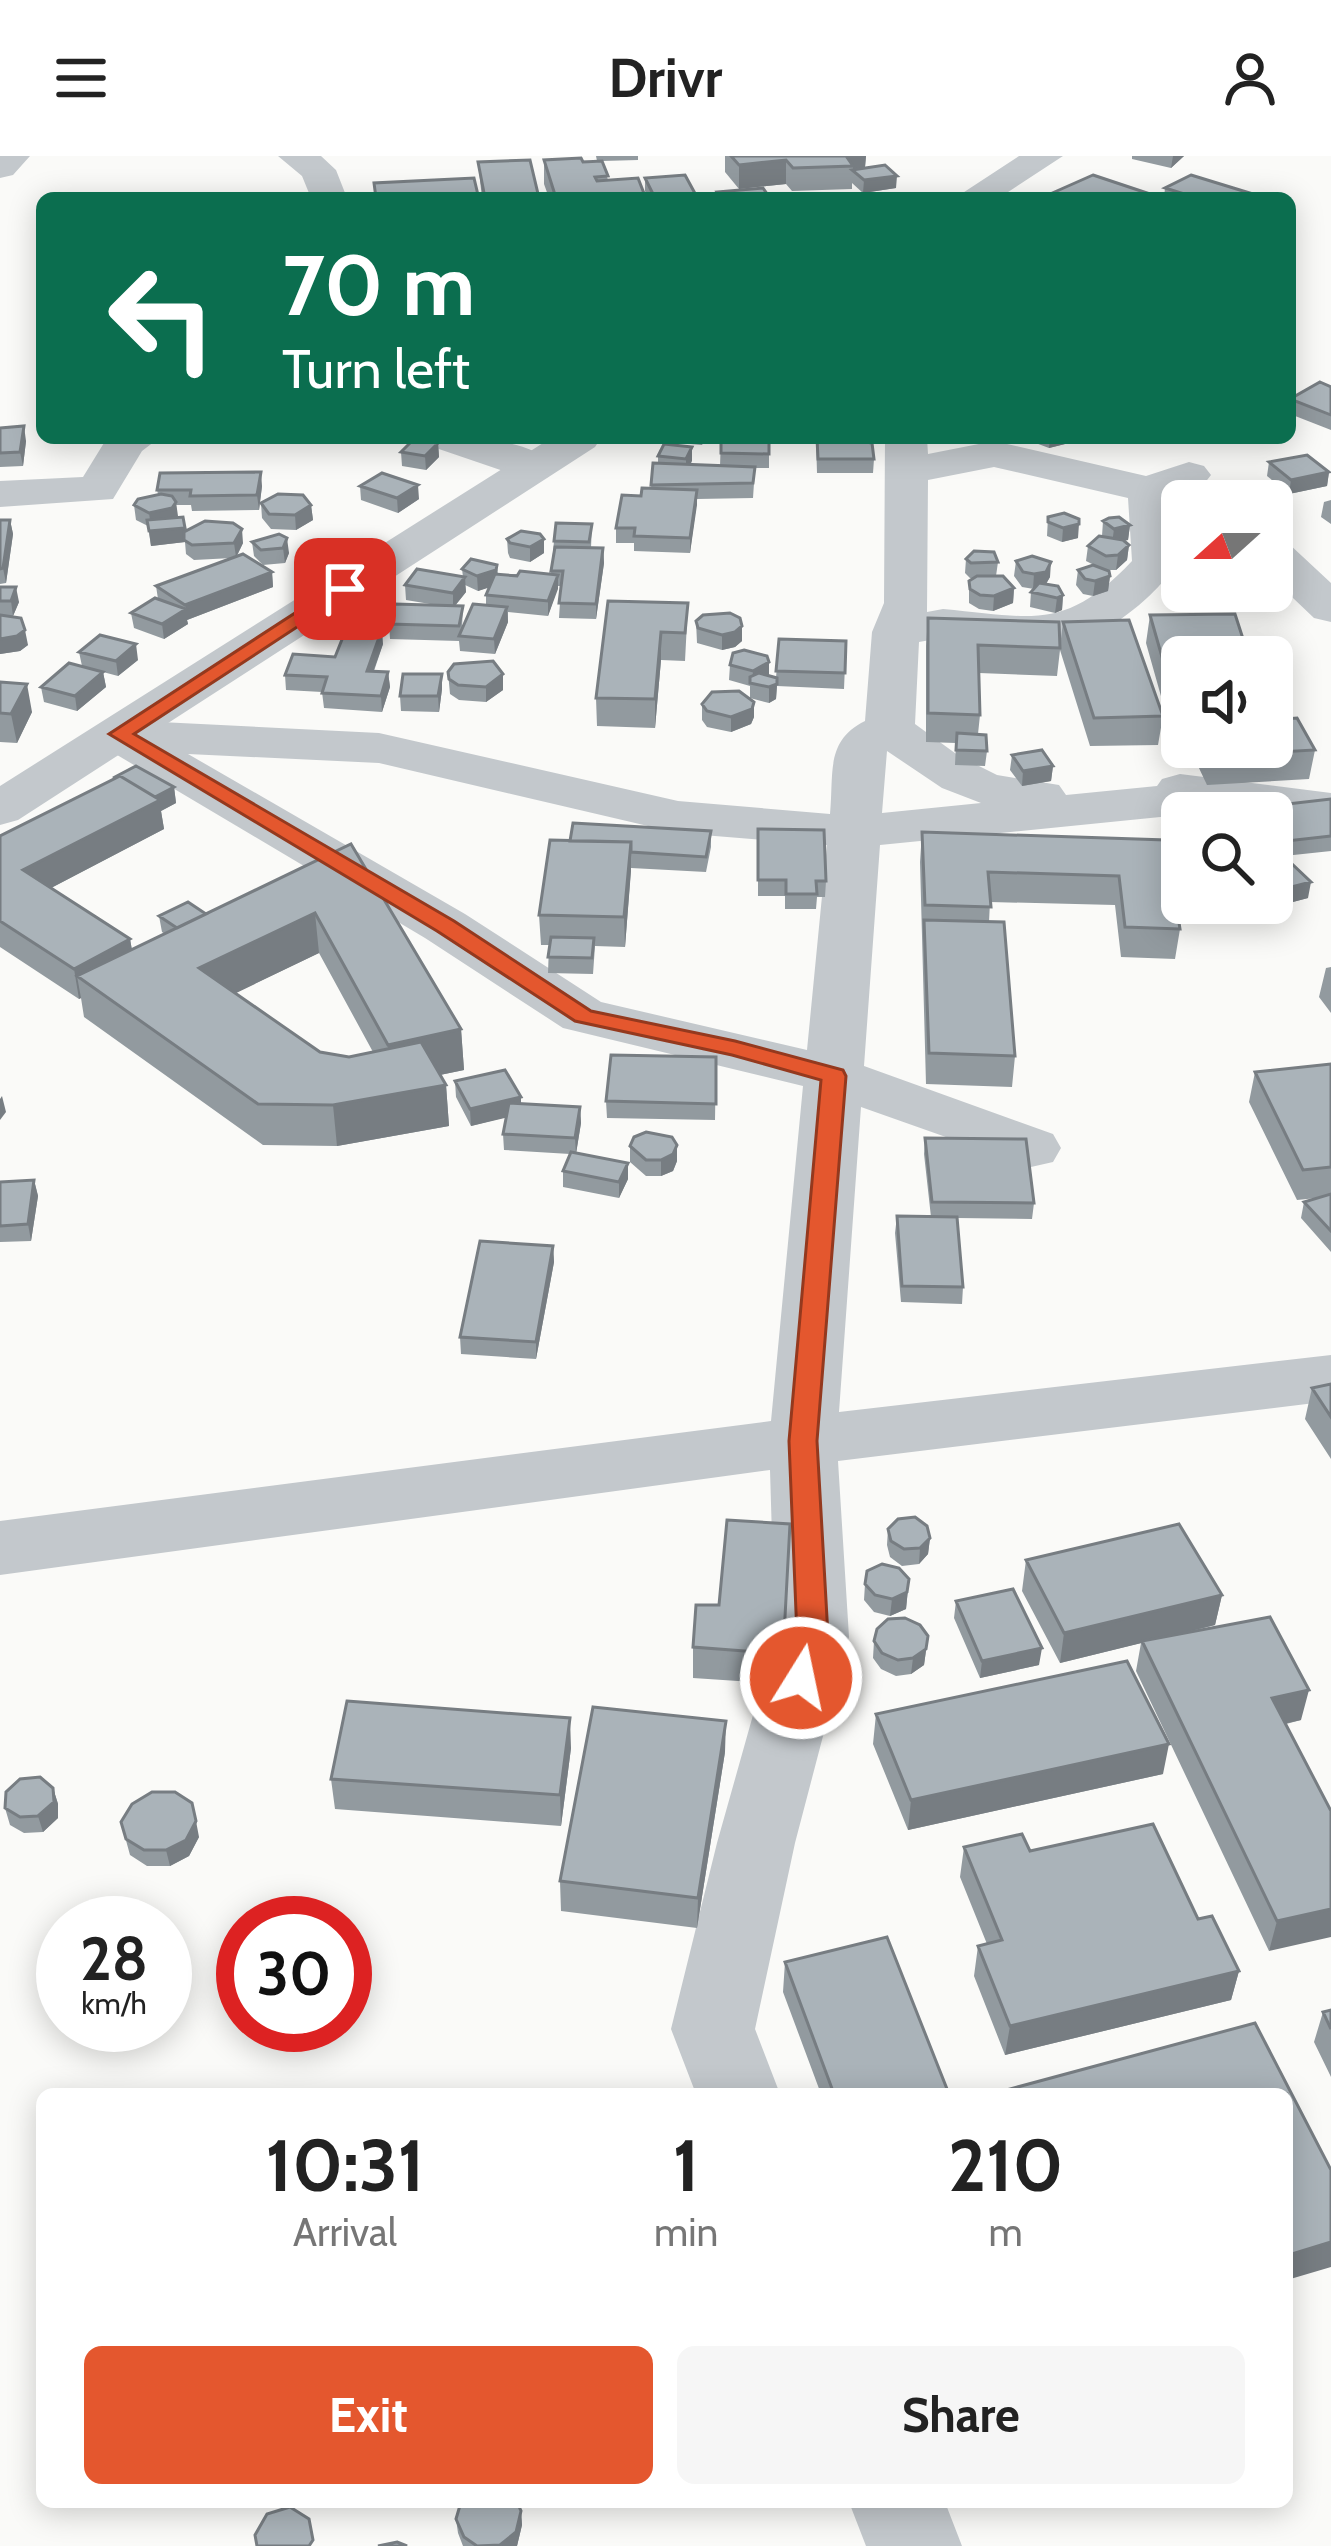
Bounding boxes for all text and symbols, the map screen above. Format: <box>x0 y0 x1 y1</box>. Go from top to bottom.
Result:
icon: menu <box>48 45 114 111</box>
text: Drivr <box>609 45 722 111</box>
icon: person <box>1217 45 1283 111</box>
text: 70 m <box>282 234 475 336</box>
icon: left <box>84 240 240 396</box>
text: Turn left <box>282 336 470 402</box>
north arrow <box>1161 480 1293 612</box>
map controls <box>1161 480 1293 924</box>
pin <box>294 538 396 640</box>
icon: arrive <box>312 556 378 622</box>
button: sound <box>1161 636 1293 768</box>
button: search <box>1161 792 1293 924</box>
position arrow <box>738 1615 864 1741</box>
speed limit sign: 30 <box>216 1896 372 2052</box>
text: 28 <box>80 1922 148 1995</box>
text: km/h <box>81 1985 147 2022</box>
text: 10:31 <box>266 2122 424 2209</box>
text: 1 <box>673 2122 699 2209</box>
text: 210 <box>948 2122 1063 2209</box>
text: Arrival <box>293 2208 397 2256</box>
text: min <box>654 2208 718 2256</box>
text: m <box>989 2208 1023 2256</box>
button: Exit <box>84 2346 653 2484</box>
button: Share <box>677 2346 1245 2484</box>

